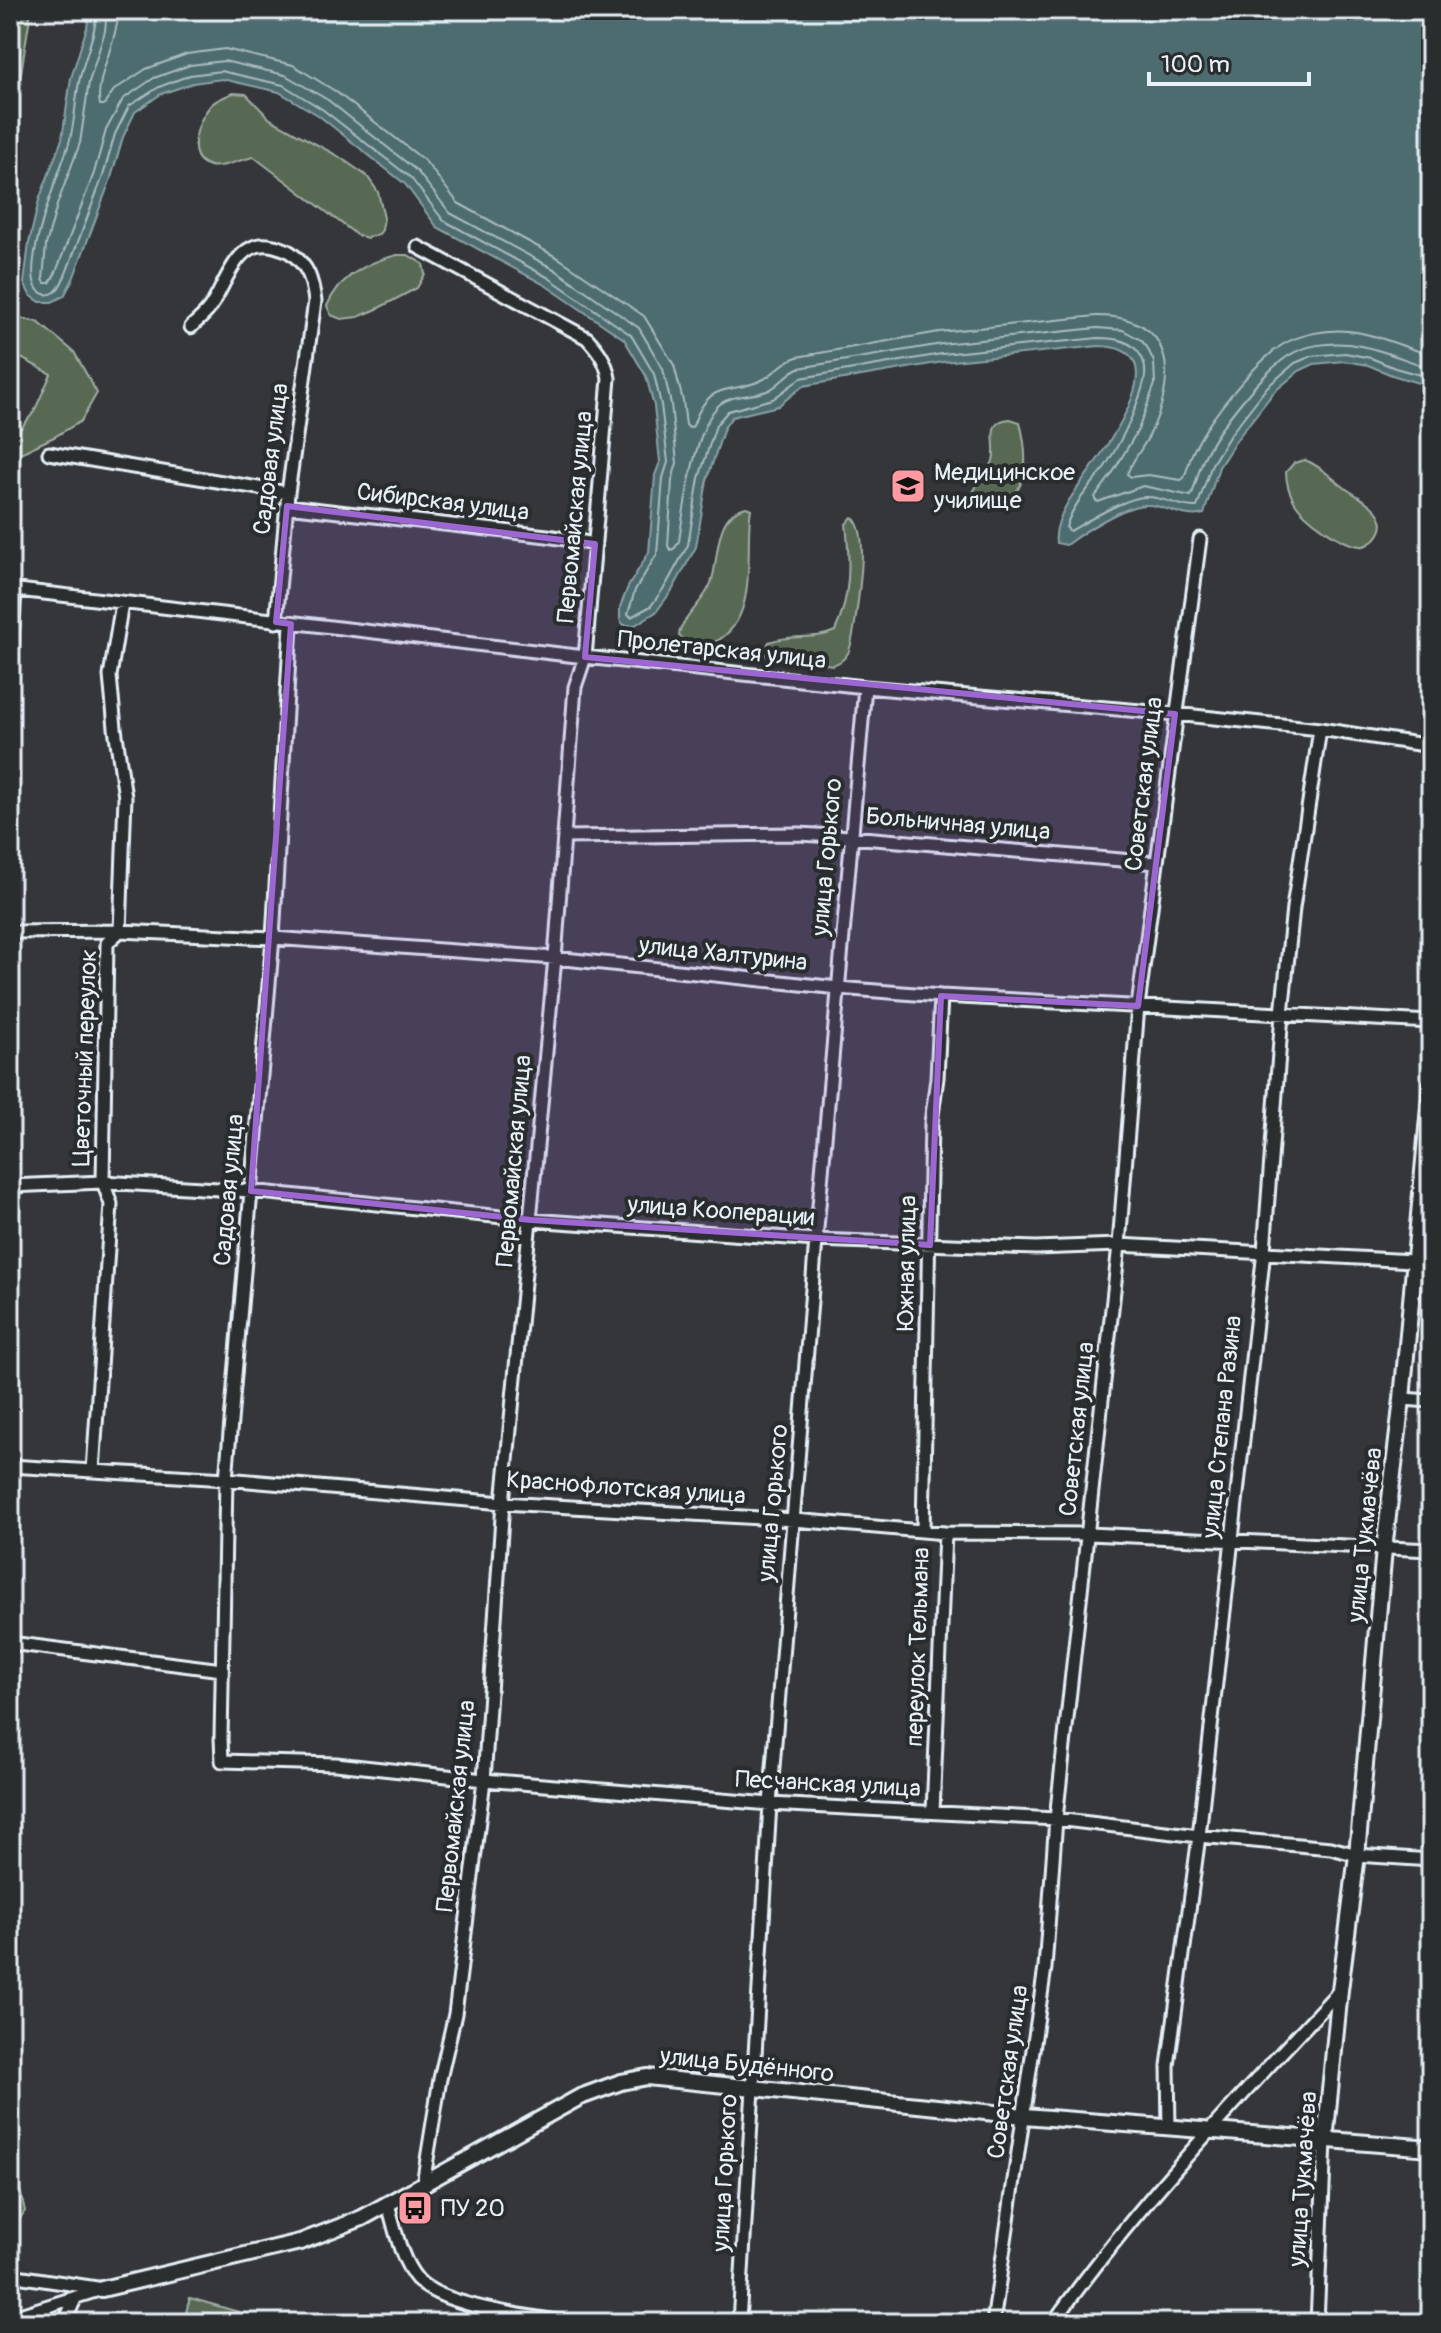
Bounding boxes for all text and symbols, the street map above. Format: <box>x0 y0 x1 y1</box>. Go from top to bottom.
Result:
scale bar <box>1149 36 1309 86</box>
text: 100 m <box>1161 50 1230 79</box>
street label: Садовая улица <box>247 382 295 536</box>
street label: Первомайская улица <box>551 410 599 624</box>
place label: Медицинское училище <box>933 458 1075 515</box>
school or university icon: Медицинское училище <box>889 467 927 505</box>
street label: Сибирская улица <box>355 477 531 527</box>
street label: Пролетарская улица <box>616 625 828 675</box>
street label: Советская улица <box>1119 695 1169 873</box>
street label: улица Горького <box>806 777 848 938</box>
street label: Больничная улица <box>865 801 1051 847</box>
street label: улица Халтурина <box>636 931 809 977</box>
street label: Цветочный переулок <box>67 949 103 1167</box>
street label: Первомайская улица <box>490 1054 538 1268</box>
street label: Садовая улица <box>208 1113 250 1267</box>
street label: улица Кооперации <box>625 1190 816 1232</box>
street label: Южная улица <box>891 1195 923 1331</box>
street label: улица Степана Разина <box>1196 1314 1248 1541</box>
street label: Советская улица <box>1053 1340 1101 1518</box>
street label: улица Горького <box>752 1423 794 1584</box>
street label: улица Тукмачёва <box>1341 1446 1389 1625</box>
street label: Краснофлотская улица <box>505 1465 747 1511</box>
street label: переулок Тельмана <box>900 1547 936 1747</box>
street label: Первомайская улица <box>430 1699 482 1913</box>
street label: Песчанская улица <box>735 1765 921 1803</box>
street label: Советская улица <box>981 1983 1035 2161</box>
street label: улица Будённого <box>658 2041 836 2089</box>
street label: улица Тукмачёва <box>1282 2090 1324 2269</box>
street label: улица Горького <box>706 2093 744 2254</box>
bus stop icon: ПУ 20 <box>396 2189 434 2227</box>
place label: ПУ 20 <box>441 2194 505 2223</box>

